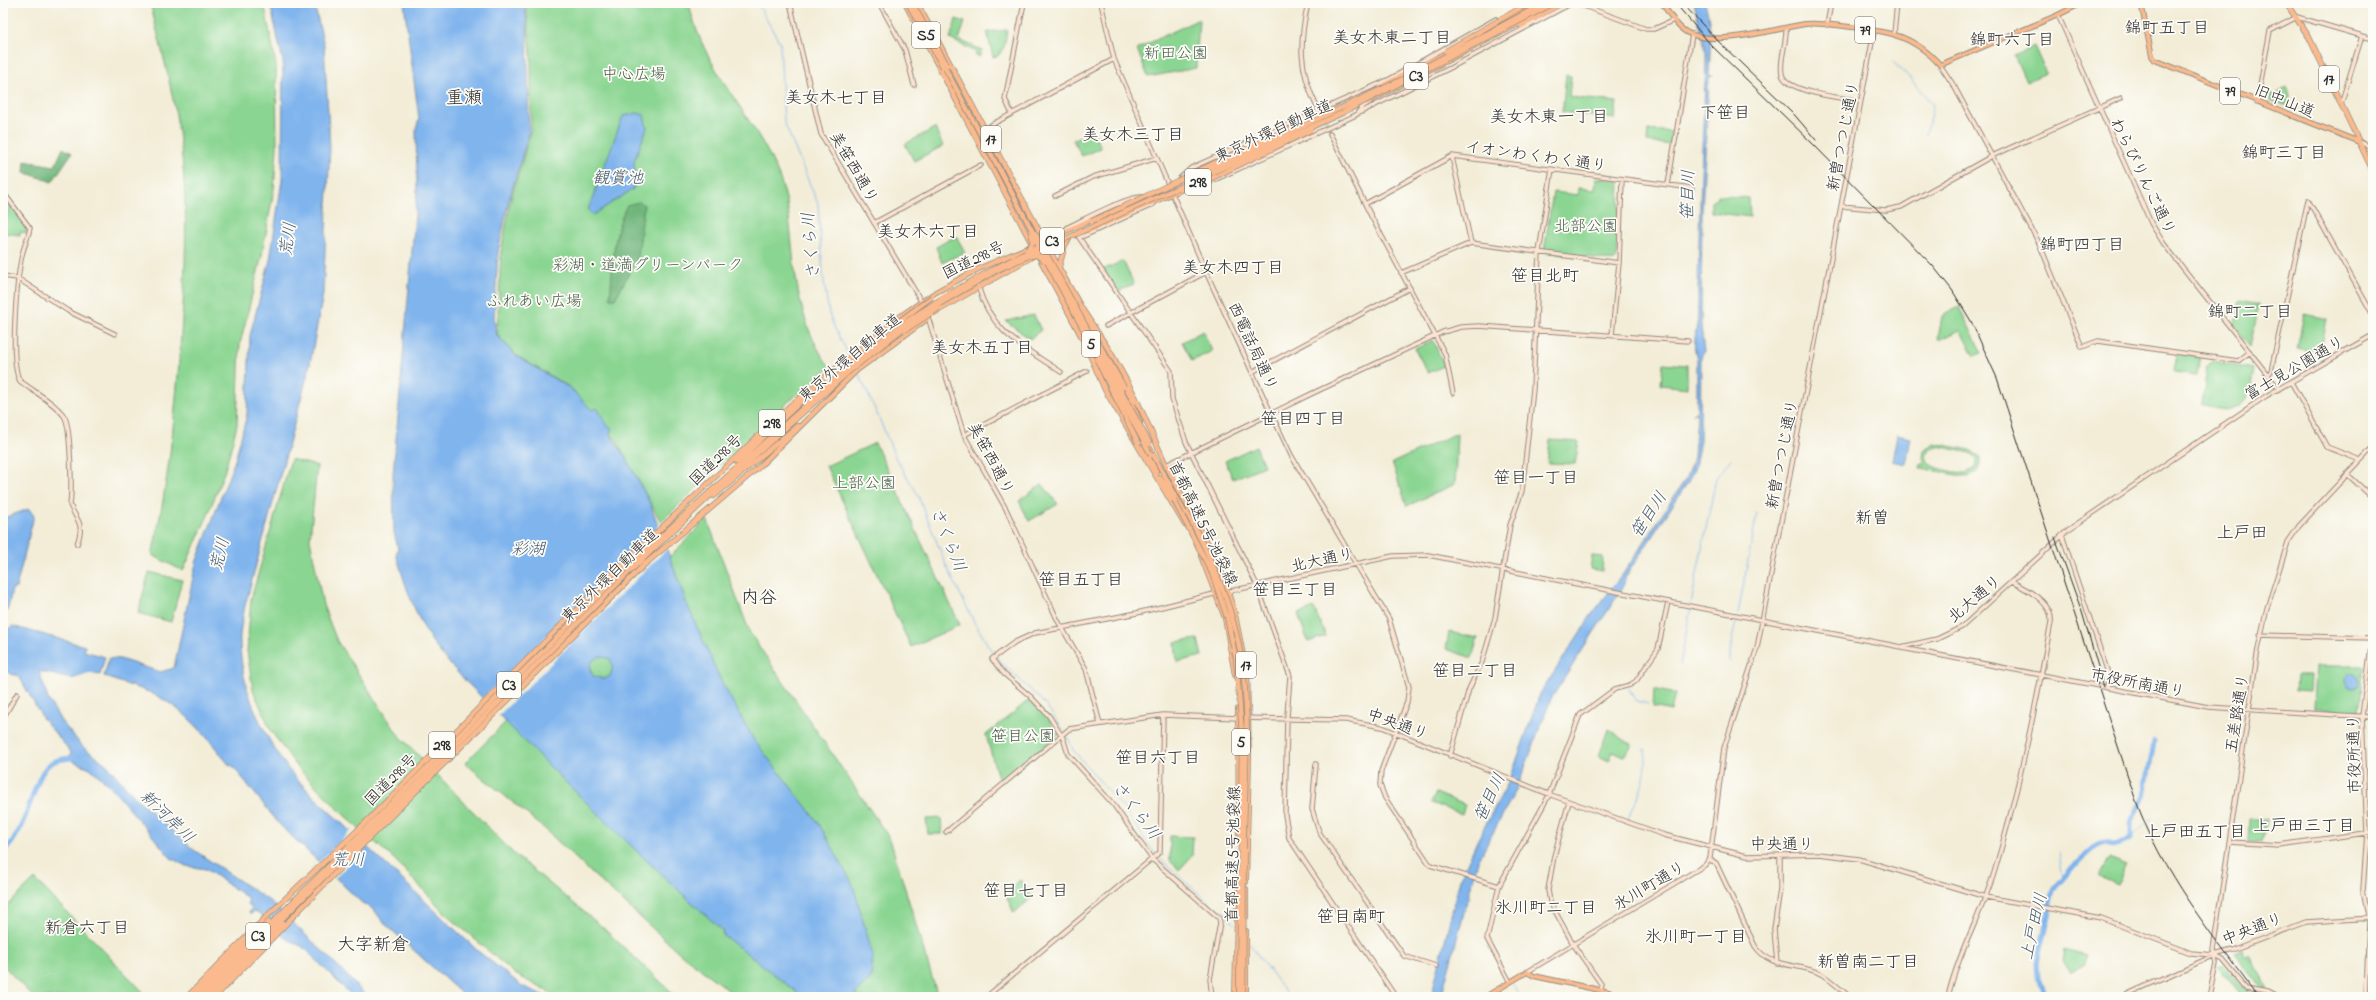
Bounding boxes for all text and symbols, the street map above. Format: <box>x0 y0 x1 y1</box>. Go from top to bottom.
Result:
district label: 錦町五丁目 <box>2125 16 2210 41</box>
road number: 79 <box>1855 17 1875 43</box>
road number: S5 <box>912 22 940 48</box>
district label: 美女木東二丁目 <box>1333 26 1452 51</box>
district label: 錦町六丁目 <box>1970 28 2055 53</box>
park label: 新田公園 <box>1144 42 1208 66</box>
park label: 中心広場 <box>602 63 666 87</box>
road number: C3 <box>1404 63 1428 89</box>
road number: 17 <box>2319 66 2339 92</box>
road number: 79 <box>2220 78 2240 104</box>
street label: 新曽つつじ通り <box>1821 79 1866 194</box>
street label: 旧中山道 <box>2250 79 2318 125</box>
district label: 重瀬 <box>446 86 482 112</box>
district label: 美女木七丁目 <box>785 86 887 111</box>
street label: 東京外環自動車道 <box>1211 94 1337 170</box>
district label: 下笹目 <box>1700 101 1751 126</box>
district label: 美女木東一丁目 <box>1490 105 1609 130</box>
street label: わらびりんご通り <box>2103 114 2181 240</box>
district label: 美女木三丁目 <box>1082 123 1184 148</box>
road number: 17 <box>981 126 1001 152</box>
street label: 美笹西通り <box>823 127 884 209</box>
street label: イオンわくわく通り <box>1463 135 1608 179</box>
district label: 錦町三丁目 <box>2242 141 2327 166</box>
water label: 観賞池 <box>593 166 644 191</box>
road number: 298 <box>1185 169 1211 195</box>
water label: 笹目川 <box>1676 169 1701 221</box>
water label: さくら川 <box>796 211 827 281</box>
park label: 北部公園 <box>1554 215 1618 239</box>
district label: 美女木六丁目 <box>877 220 979 245</box>
water label: 荒川 <box>274 221 303 258</box>
road number: C3 <box>1040 228 1064 254</box>
district label: 錦町四丁目 <box>2040 233 2125 258</box>
street label: 国道298号 <box>939 235 1009 286</box>
park label: 彩湖・道満グリーンパーク <box>553 254 743 278</box>
district label: 美女木四丁目 <box>1182 256 1284 281</box>
district label: 笹目北町 <box>1511 264 1579 289</box>
park label: ふれあい広場 <box>486 290 582 314</box>
street label: 西電話局通り <box>1221 298 1283 395</box>
district label: 錦町二丁目 <box>2208 300 2293 325</box>
street label: 東京外環自動車道 <box>794 308 907 409</box>
street label: 富士見公園通り <box>2240 330 2350 407</box>
road number: 5 <box>1082 331 1100 357</box>
district label: 美女木五丁目 <box>931 336 1033 361</box>
street label: 新曽つつじ通り <box>1760 397 1805 512</box>
district label: 笹目四丁目 <box>1261 407 1346 432</box>
road number: 298 <box>759 410 785 436</box>
street label: 美笹西通り <box>961 418 1020 500</box>
street label: 国道298号 <box>684 429 749 492</box>
street label: 首都高速5号池袋線 <box>1161 457 1243 591</box>
district label: 笹目一丁目 <box>1494 466 1579 491</box>
park label: 上部公園 <box>832 472 896 496</box>
water label: 笹目川 <box>1625 487 1674 543</box>
water label: さくら川 <box>923 503 972 576</box>
district label: 新曽 <box>1855 506 1889 531</box>
district label: 上戸田 <box>2217 521 2268 546</box>
street label: 東京外環自動車道 <box>556 523 665 630</box>
water label: 荒川 <box>204 535 237 574</box>
water label: 彩湖 <box>511 537 547 562</box>
street label: 北大通り <box>1289 543 1356 579</box>
district label: 笹目五丁目 <box>1039 568 1124 593</box>
street label: 北大通り <box>1943 570 2008 629</box>
district label: 笹目三丁目 <box>1253 578 1338 603</box>
district label: 内谷 <box>741 586 777 612</box>
road number: 17 <box>1236 652 1256 678</box>
district label: 笹目二丁目 <box>1433 659 1518 684</box>
street label: 市役所南通り <box>2088 663 2187 705</box>
road number: C3 <box>497 672 521 698</box>
street label: 五差路通り <box>2220 672 2256 755</box>
street label: 中央通り <box>1363 703 1431 747</box>
street label: 市役所通り <box>2342 714 2368 794</box>
park label: 笹目公園 <box>991 725 1055 749</box>
road number: 5 <box>1232 729 1250 755</box>
road number: 298 <box>429 732 455 758</box>
district label: 笹目六丁目 <box>1116 746 1201 771</box>
street label: 国道298号 <box>359 748 424 813</box>
water label: 笹目川 <box>1468 769 1512 826</box>
water label: さくら川 <box>1105 776 1166 846</box>
water label: 新河岸川 <box>134 784 200 850</box>
street label: 首都高速5号池袋線 <box>1221 785 1247 923</box>
district label: 上戸田三丁目 <box>2253 814 2355 839</box>
district label: 上戸田五丁目 <box>2144 820 2246 845</box>
street label: 中央通り <box>1750 833 1814 857</box>
water label: 荒川 <box>331 848 365 873</box>
street label: 氷川町通り <box>1610 856 1691 918</box>
district label: 笹目七丁目 <box>984 879 1069 904</box>
water label: 上戸田川 <box>2015 890 2054 962</box>
district label: 氷川町二丁目 <box>1495 896 1597 921</box>
district label: 笹目南町 <box>1317 905 1385 930</box>
street label: 中央通り <box>2219 907 2287 953</box>
district label: 新倉六丁目 <box>45 916 130 941</box>
road number: C3 <box>246 923 270 949</box>
district label: 氷川町一丁目 <box>1645 925 1747 950</box>
district label: 大字新倉 <box>337 933 409 959</box>
district label: 新曽南二丁目 <box>1817 950 1919 975</box>

